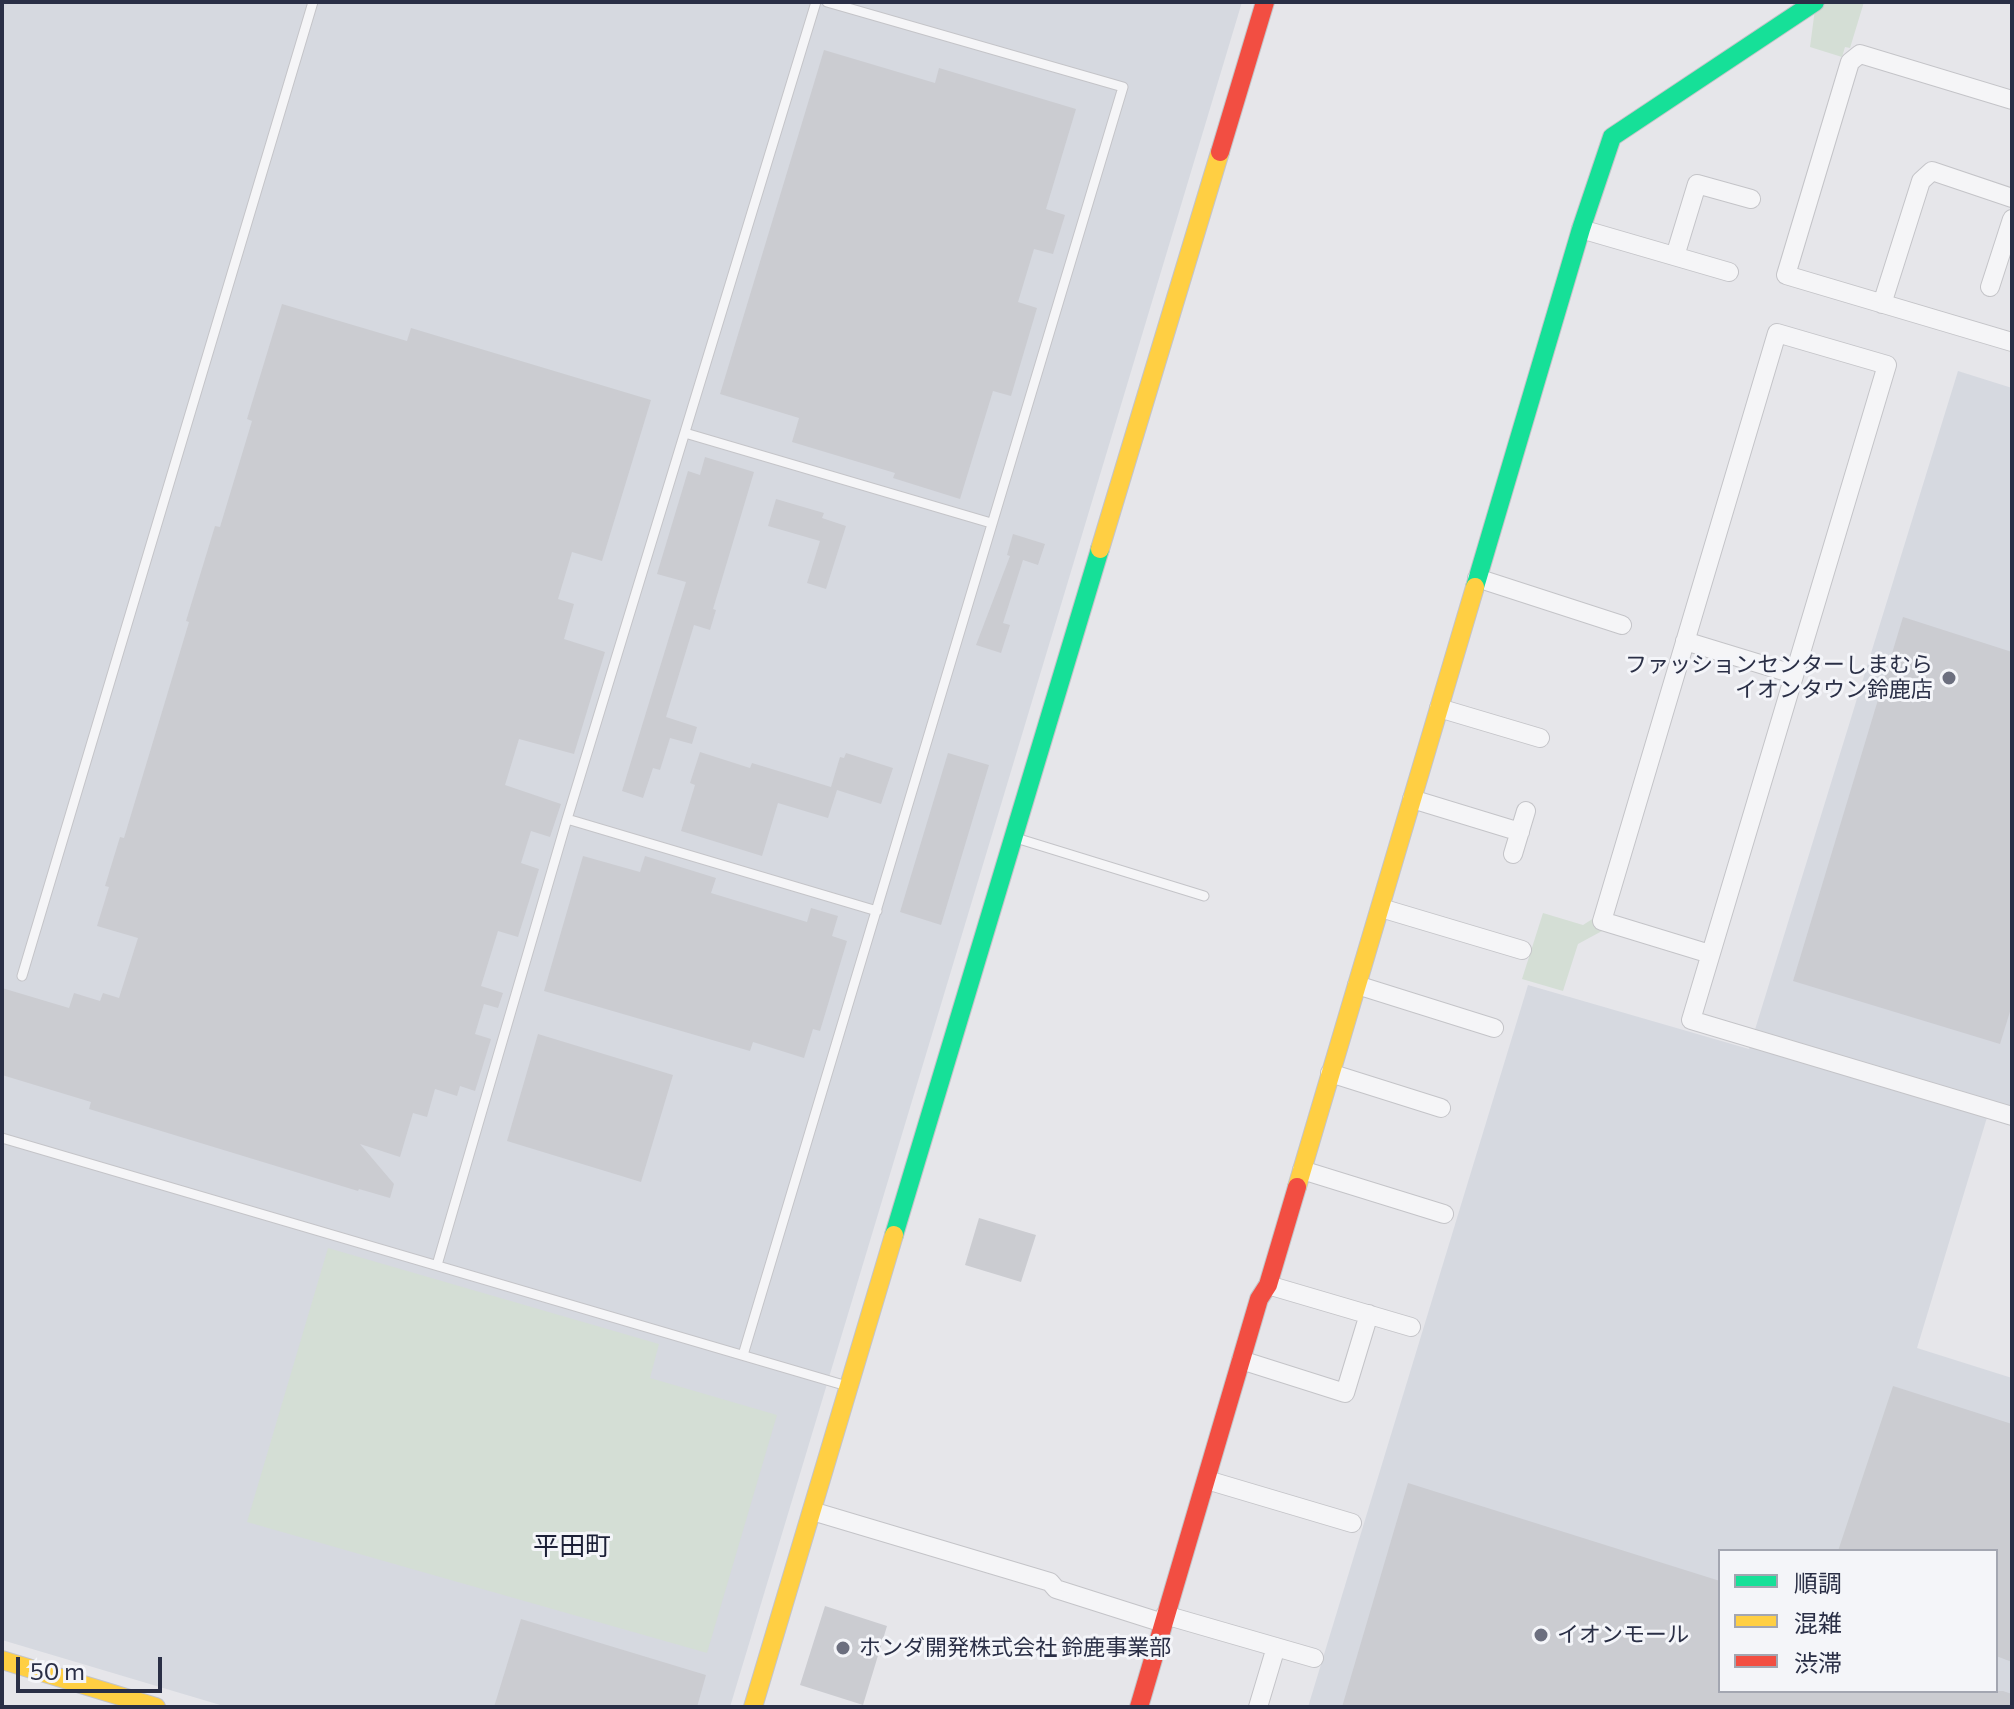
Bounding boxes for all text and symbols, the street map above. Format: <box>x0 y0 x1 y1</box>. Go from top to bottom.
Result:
place label: ファッションセンターしまむら イオンタウン鈴鹿店 <box>1625 652 1933 704</box>
marker: ファッションセンターしまむら イオンタウン鈴鹿店 <box>1940 669 1958 687</box>
district label: 平田町 <box>533 1530 611 1562</box>
legend <box>1718 1549 1998 1693</box>
text: 順調 <box>1794 1568 1842 1597</box>
text: 混雑 <box>1794 1608 1842 1637</box>
place label: イオンモール <box>1557 1622 1689 1648</box>
marker: イオンモール <box>1532 1626 1550 1644</box>
place label: ホンダ開発株式会社 鈴鹿事業部 <box>859 1635 1171 1661</box>
marker: ホンダ開発株式会社 鈴鹿事業部 <box>834 1639 852 1657</box>
scale bar <box>20 1641 166 1691</box>
text: 渋滞 <box>1794 1648 1842 1677</box>
text: 50 m <box>30 1656 85 1685</box>

